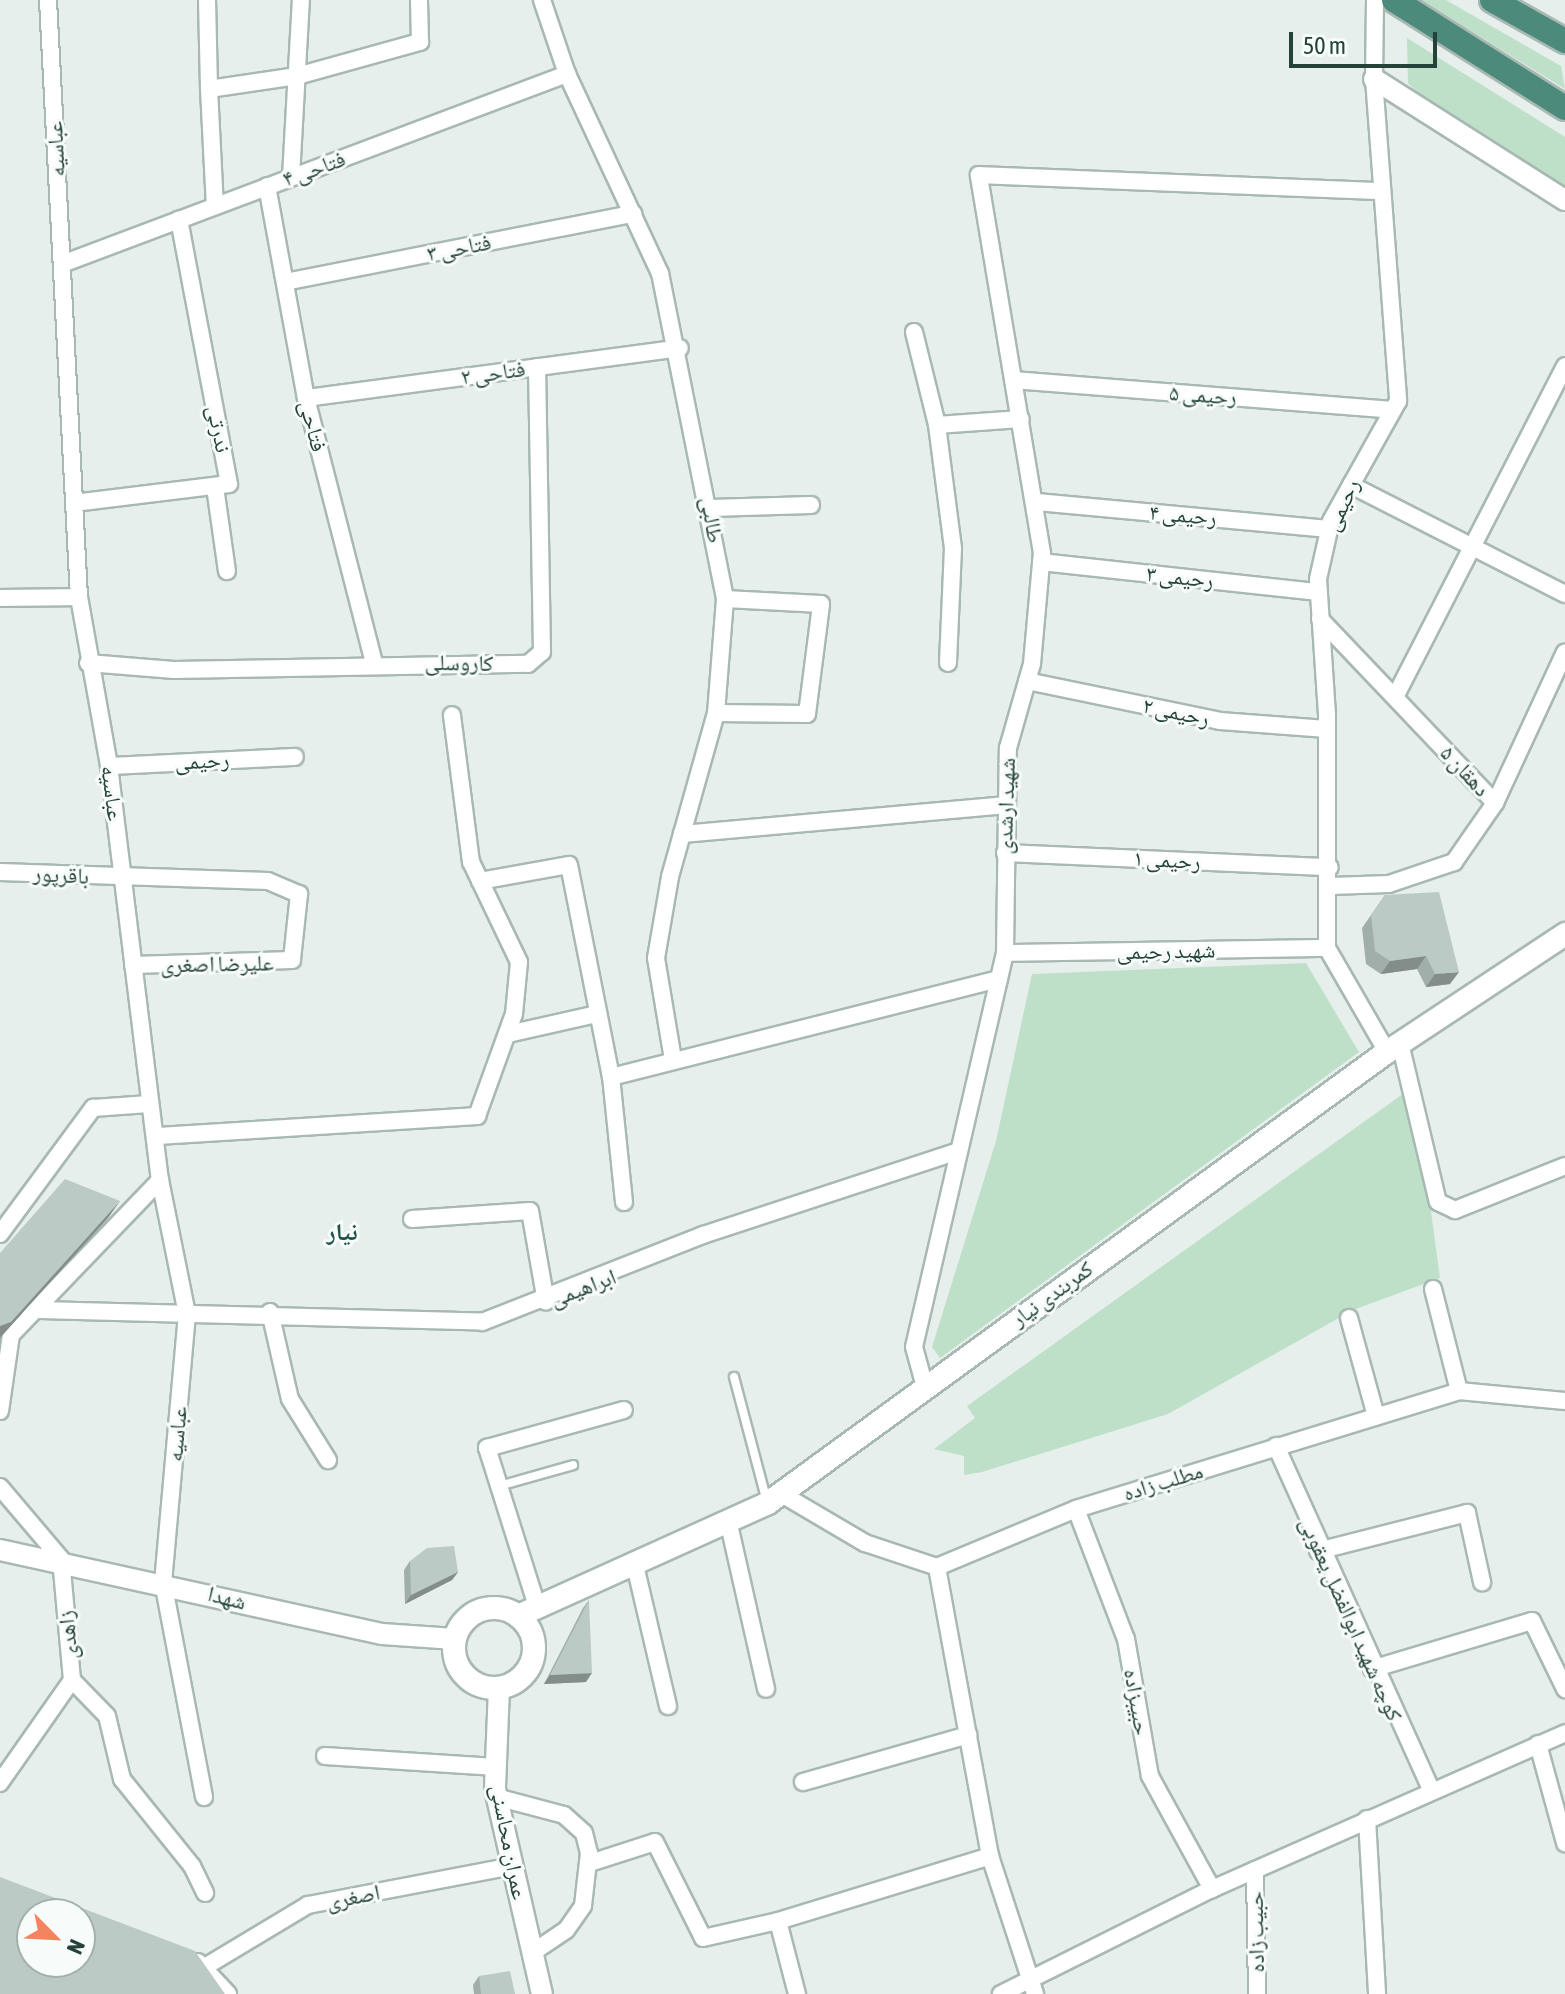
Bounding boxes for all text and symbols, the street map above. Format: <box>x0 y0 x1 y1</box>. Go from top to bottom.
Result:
scale bar <box>1293 16 1441 66</box>
text: 50 m <box>1303 32 1346 59</box>
street label: عباسیه <box>41 121 71 177</box>
street label: فتاحی ۴ <box>279 146 349 192</box>
street label: فتاحی ۳ <box>425 229 493 267</box>
street label: فتاحی ۲ <box>459 355 527 391</box>
street label: رحیمی ۵ <box>1168 379 1238 411</box>
street label: فتاحی <box>294 398 332 454</box>
street label: ندرتی <box>201 403 237 455</box>
street label: رحیمی <box>1318 475 1366 535</box>
street label: طالبی <box>695 495 729 545</box>
street label: رحیمی ۴ <box>1148 499 1218 531</box>
street label: رحیمی ۳ <box>1145 560 1215 594</box>
street label: کاروسلی <box>425 649 493 677</box>
street label: رحیمی ۲ <box>1140 692 1212 732</box>
street label: دهقان ۵ <box>1435 740 1495 802</box>
street label: رحیمی <box>174 746 230 776</box>
street label: شهید ارشدی <box>991 757 1021 855</box>
street label: عباسیه <box>96 764 128 822</box>
street label: رحیمی ۱ <box>1133 845 1201 875</box>
street label: باقرپور <box>32 860 90 890</box>
street label: شهید رحیمی <box>1116 937 1216 965</box>
street label: علیرضا اصغری <box>160 950 274 978</box>
district label: نیار <box>326 1218 358 1246</box>
street label: کمربندی نیار <box>1006 1256 1098 1332</box>
street label: ابراهیمی <box>546 1263 620 1313</box>
street label: عباسیه <box>161 1405 193 1463</box>
street label: مطلب زاده <box>1120 1457 1206 1507</box>
street label: کوچه شهید ابوالفضل یعقوبی <box>1294 1513 1408 1725</box>
street label: شهدا <box>205 1581 249 1615</box>
street label: زاهدی <box>53 1609 83 1661</box>
street label: حبیبزاده <box>1118 1667 1156 1737</box>
street label: عمران محاسنی <box>485 1782 533 1902</box>
street label: اصغری <box>324 1879 382 1915</box>
street label: حبیب زاده <box>1242 1891 1270 1973</box>
north arrow <box>16 1898 96 1978</box>
text: N <box>62 1936 91 1958</box>

